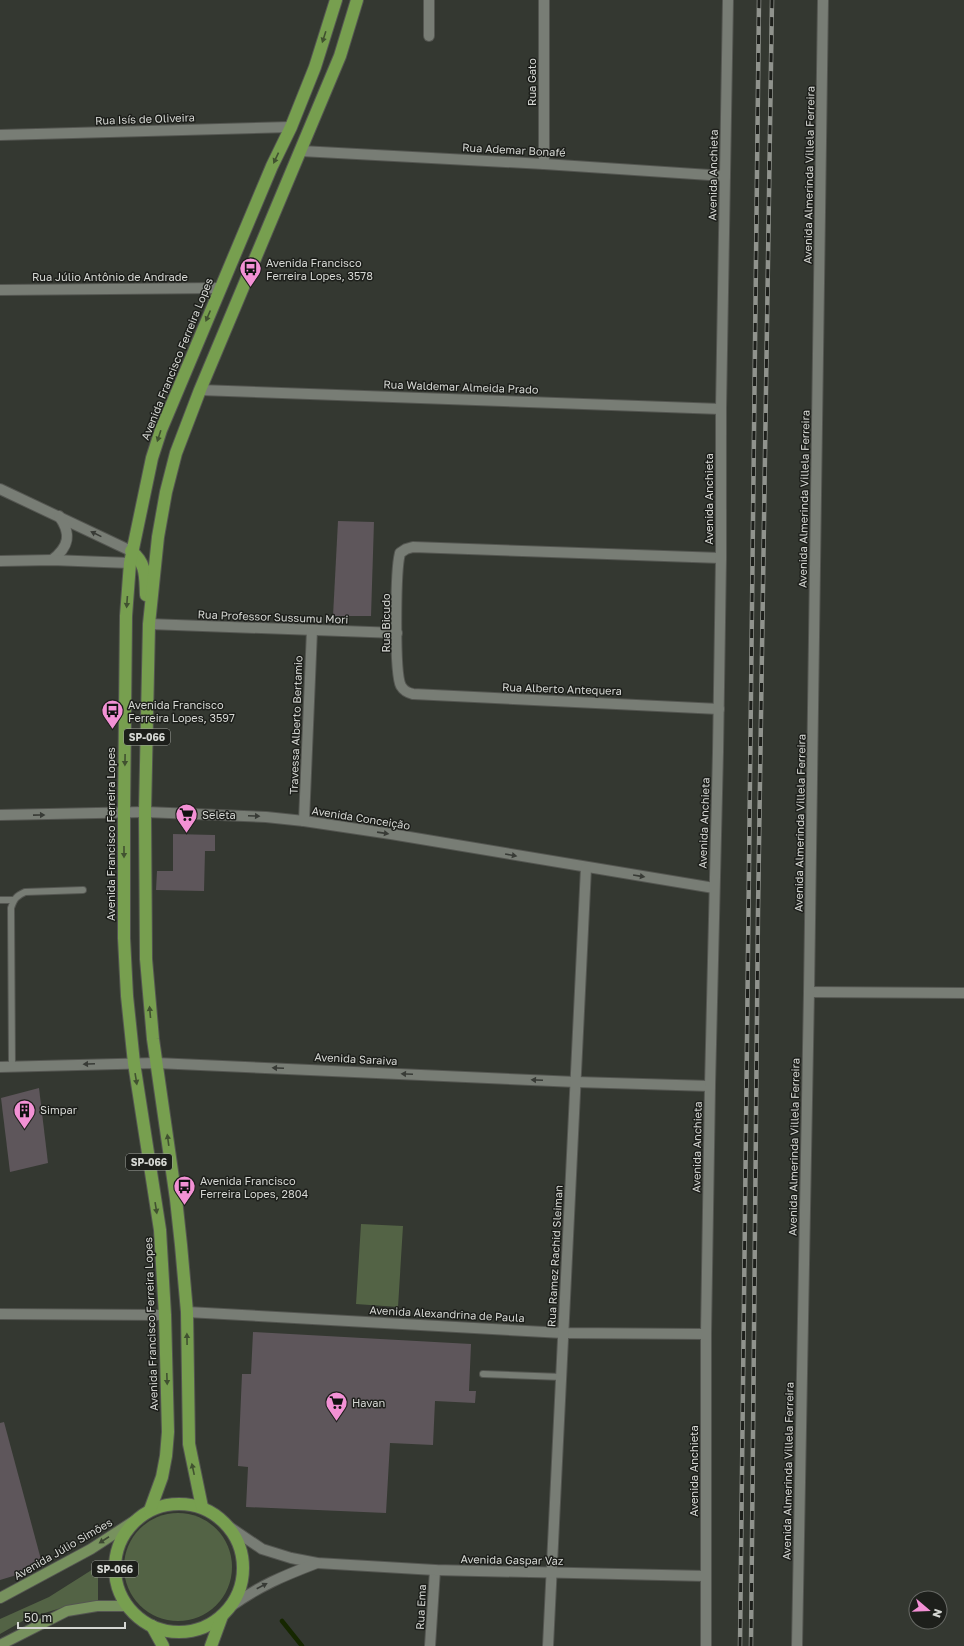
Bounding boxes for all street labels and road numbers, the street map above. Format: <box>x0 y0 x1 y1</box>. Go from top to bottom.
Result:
street label: Rua Gato <box>525 58 538 106</box>
street label: Avenida Almerinda Villela Ferreira <box>800 86 817 264</box>
street label: Rua Isís de Oliveira <box>95 110 195 127</box>
street label: Avenida Anchieta <box>705 129 720 221</box>
street label: Rua Ademar Bonafé <box>462 140 566 159</box>
street label: Rua Júlio Antônio de Andrade <box>32 270 188 283</box>
street label: Avenida Francisco Ferreira Lopes <box>138 276 215 442</box>
street label: Rua Waldemar Almeida Prado <box>383 377 539 396</box>
street label: Avenida Almerinda Villela Ferreira <box>795 410 812 588</box>
street label: Avenida Anchieta <box>702 453 715 545</box>
street label: Rua Bicudo <box>379 593 392 653</box>
street label: Rua Professor Sussumu Mori <box>197 607 349 626</box>
street label: Travessa Alberto Bertamio <box>287 655 304 795</box>
street label: Rua Alberto Antequera <box>502 680 622 697</box>
road number: SP-066 <box>124 729 170 745</box>
street label: Avenida Almerinda Villela Ferreira <box>791 734 808 912</box>
street label: Avenida Francisco Ferreira Lopes <box>104 747 117 921</box>
street label: Avenida Anchieta <box>695 777 712 869</box>
street label: Avenida Conceição <box>311 803 412 832</box>
street label: Avenida Saraiva <box>314 1050 398 1067</box>
street label: Avenida Almerinda Villela Ferreira <box>785 1058 802 1236</box>
street label: Avenida Anchieta <box>689 1101 704 1193</box>
road number: SP-066 <box>126 1154 172 1170</box>
street label: Rua Ramez Rachid Sleiman <box>544 1185 565 1327</box>
street label: Avenida Francisco Ferreira Lopes <box>141 1237 160 1411</box>
street label: Avenida Alexandrina de Paula <box>369 1303 525 1324</box>
street label: Avenida Almerinda Villela Ferreira <box>779 1382 796 1560</box>
street label: Avenida Anchieta <box>687 1425 700 1517</box>
street label: Avenida Júlio Simões <box>11 1515 114 1582</box>
street label: Avenida Gaspar Vaz <box>460 1552 564 1567</box>
road number: SP-066 <box>92 1561 138 1577</box>
street label: Rua Ema <box>413 1584 428 1630</box>

